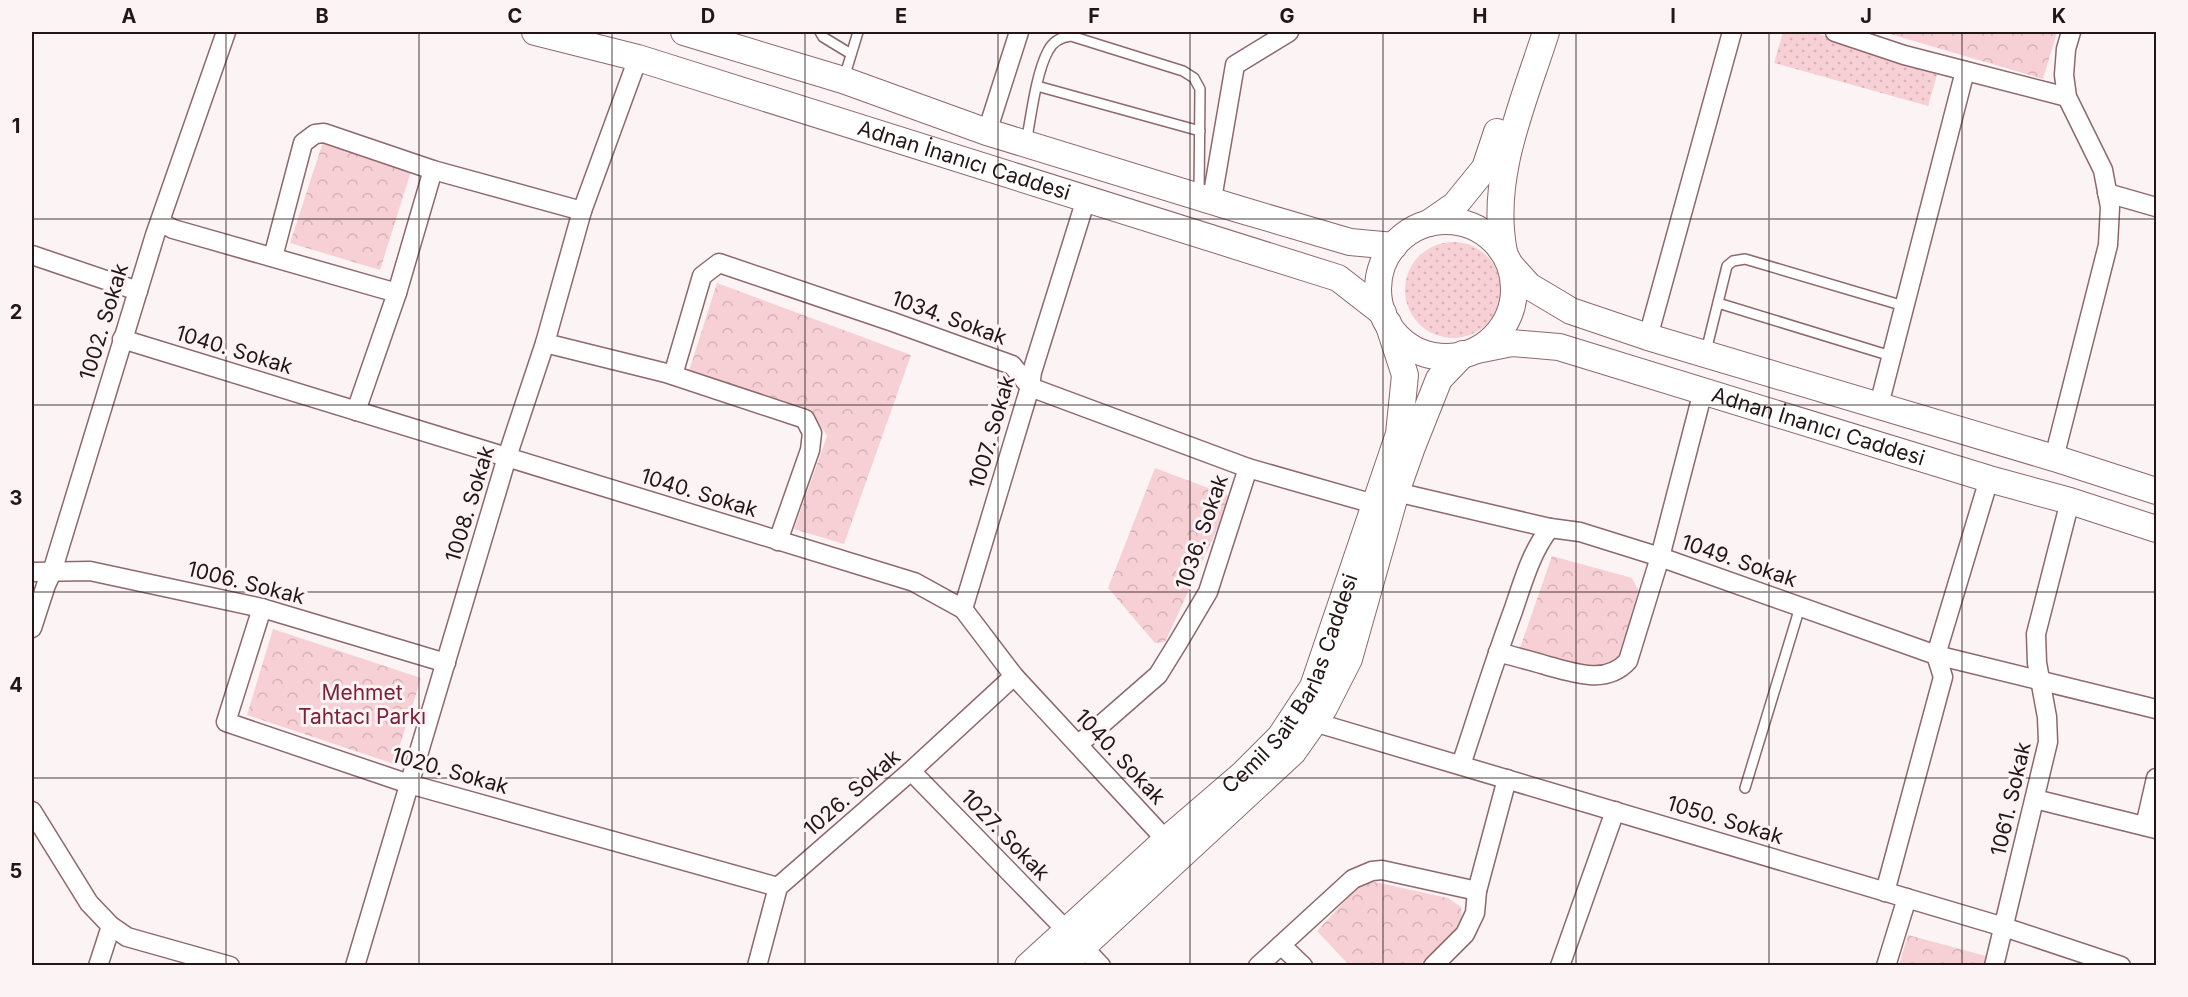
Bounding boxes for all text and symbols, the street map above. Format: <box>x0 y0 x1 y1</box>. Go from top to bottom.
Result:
text: A <box>122 4 137 28</box>
text: B <box>315 4 329 28</box>
text: C <box>508 4 522 28</box>
text: D <box>701 4 715 28</box>
text: E <box>895 4 907 28</box>
text: F <box>1088 4 1100 28</box>
text: G <box>1279 4 1295 28</box>
text: H <box>1473 4 1487 28</box>
text: I <box>1670 4 1676 28</box>
text: J <box>1860 4 1872 28</box>
text: K <box>2052 4 2066 28</box>
text: 1 <box>12 114 20 138</box>
street label: Adnan İnanıcı Caddesi <box>855 115 1074 205</box>
street label: 1002. Sokak <box>74 260 133 383</box>
street label: 1034. Sokak <box>888 285 1011 350</box>
text: 2 <box>10 300 22 324</box>
street label: 1040. Sokak <box>173 320 296 379</box>
street label: 1007. Sokak <box>963 372 1020 491</box>
street label: Adnan İnanıcı Caddesi <box>1709 382 1928 471</box>
street label: 1008. Sokak <box>440 442 499 565</box>
street label: 1040. Sokak <box>638 463 761 522</box>
street label: 1036. Sokak <box>1170 471 1233 593</box>
text: 3 <box>10 486 22 510</box>
street label: 1049. Sokak <box>1678 529 1801 592</box>
street label: 1006. Sokak <box>185 556 308 609</box>
street label: Cemil Sait Barlas Caddesi <box>1217 571 1363 798</box>
text: 4 <box>9 673 23 697</box>
park label: Mehmet Tahtacı Parkı <box>298 680 426 729</box>
street label: 1040. Sokak <box>1070 704 1171 810</box>
street label: 1061. Sokak <box>1985 739 2036 858</box>
street label: 1020. Sokak <box>389 742 512 799</box>
street label: 1026. Sokak <box>798 744 905 841</box>
street label: 1027. Sokak <box>956 784 1055 886</box>
street label: 1050. Sokak <box>1664 790 1787 849</box>
text: 5 <box>10 859 22 883</box>

